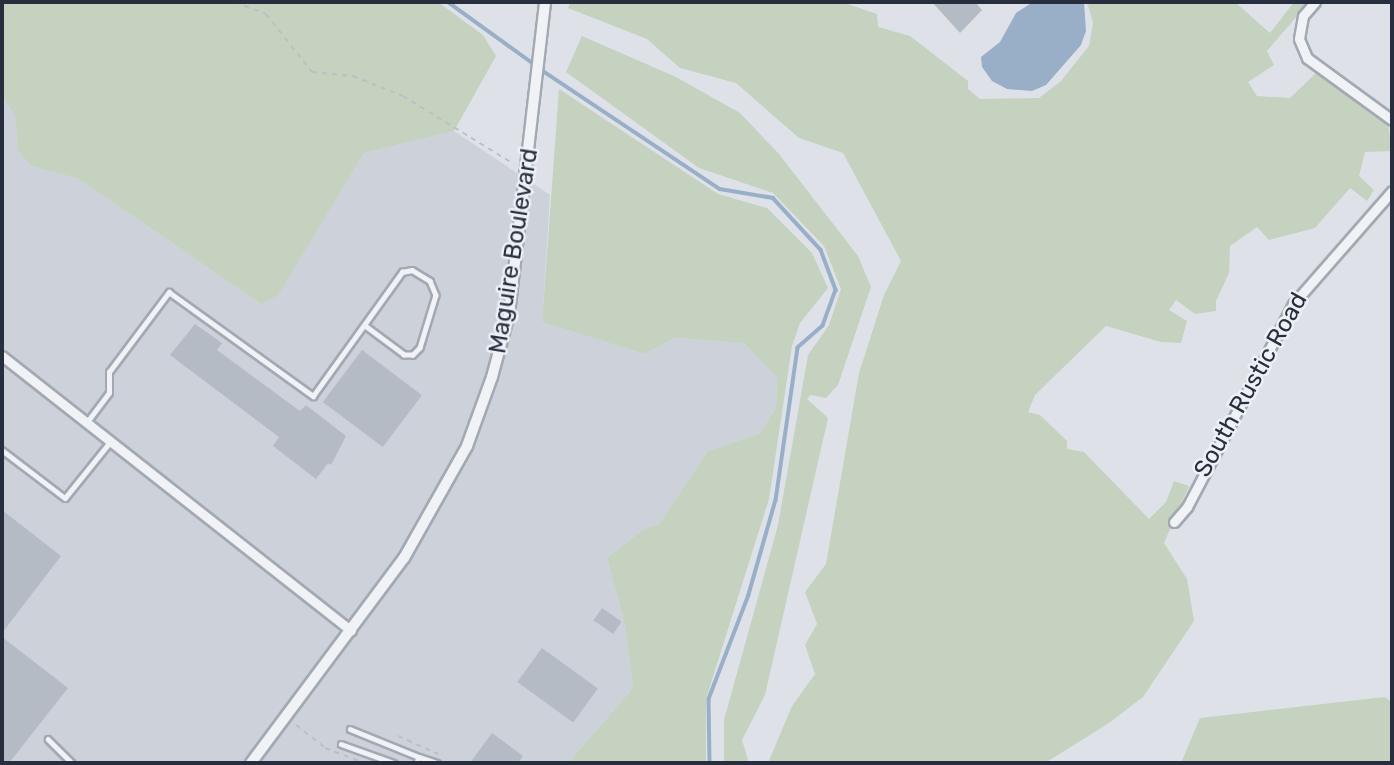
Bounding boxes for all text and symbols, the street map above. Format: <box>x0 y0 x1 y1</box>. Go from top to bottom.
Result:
street label: Maguire Boulevard <box>484 146 544 356</box>
street label: South Rustic Road <box>1188 288 1314 482</box>

